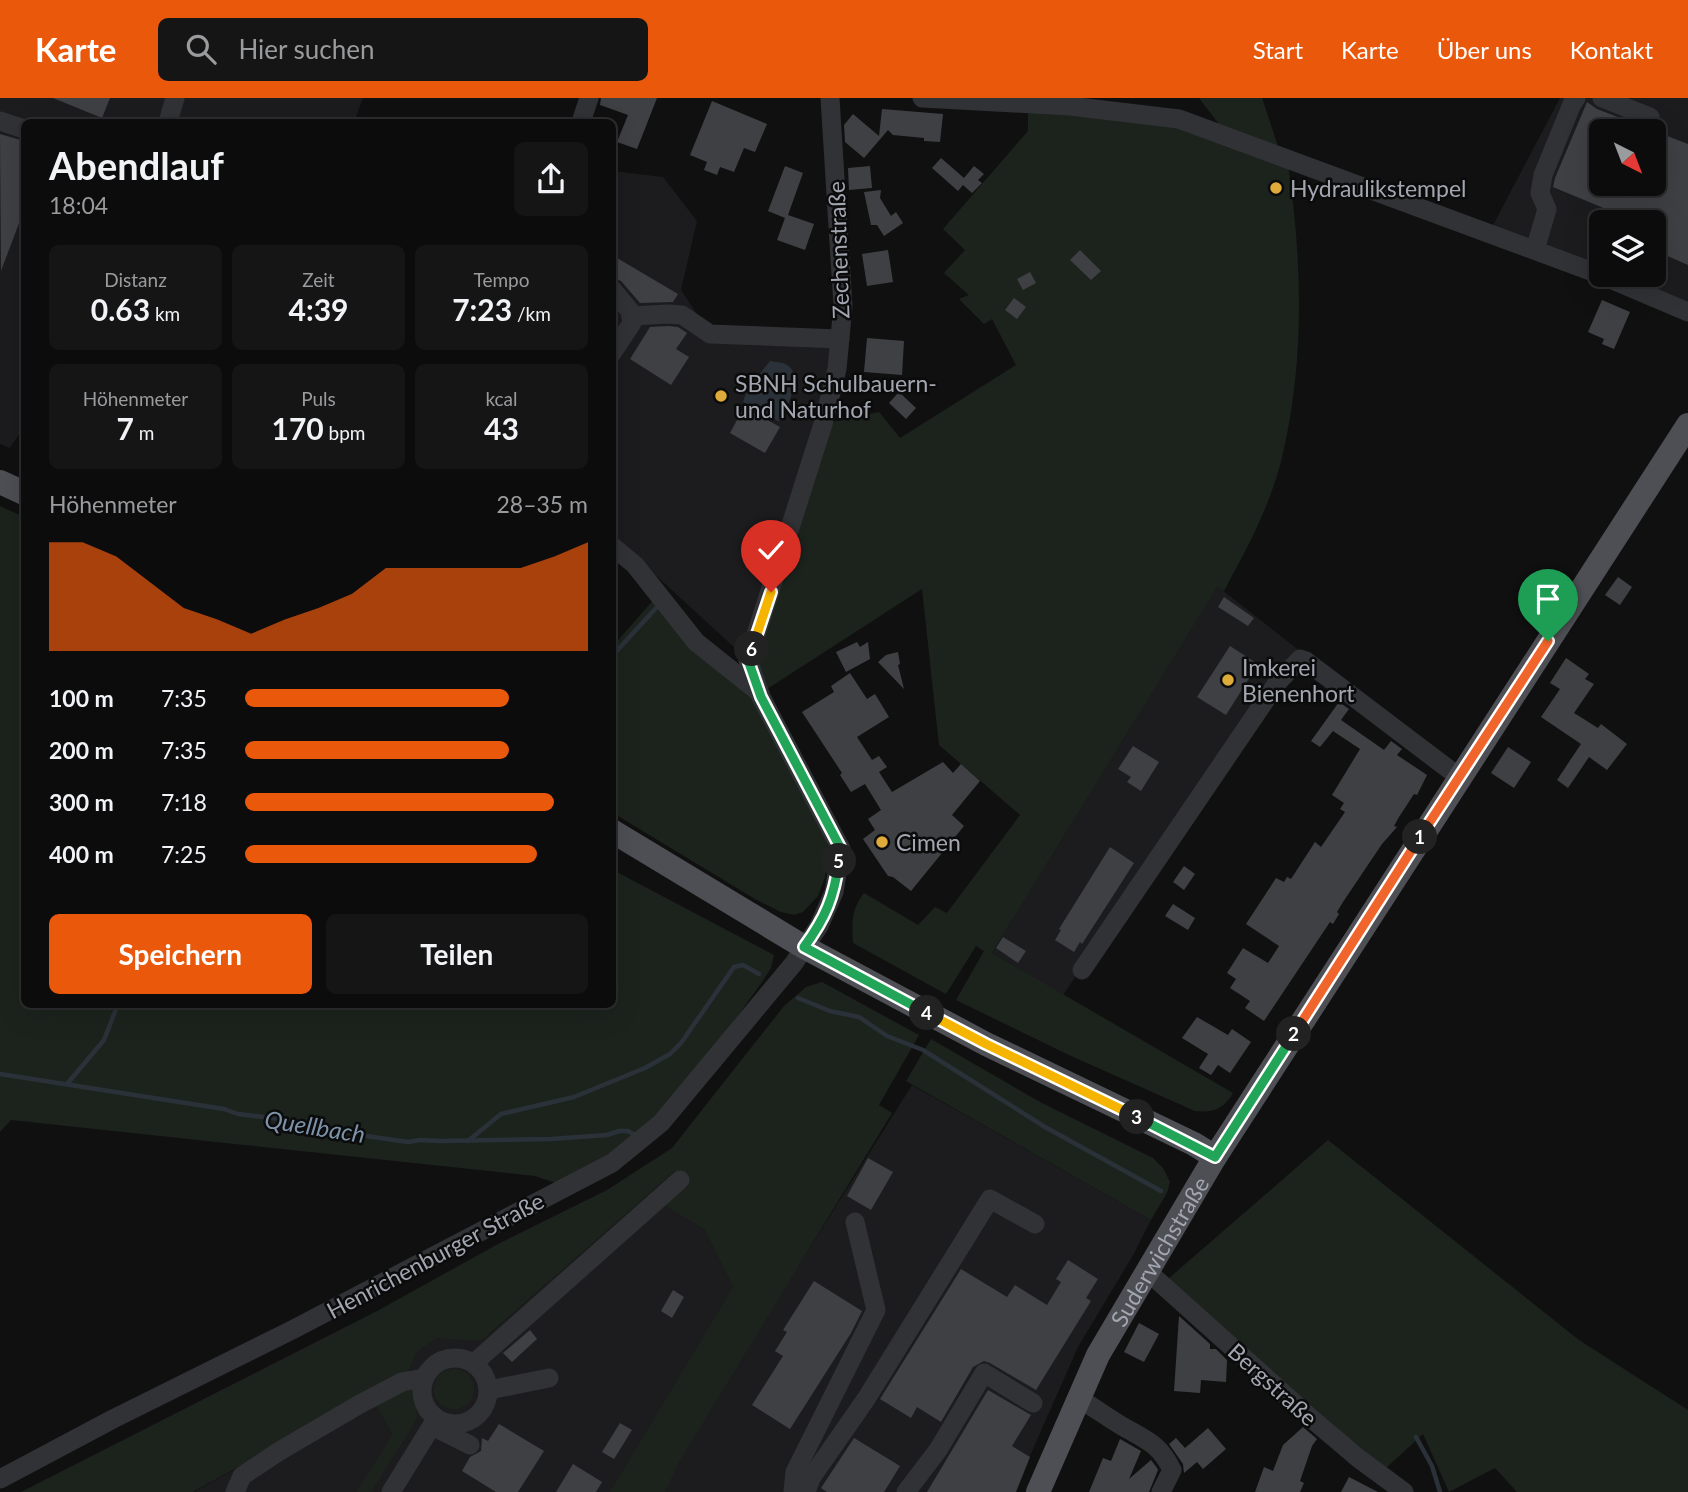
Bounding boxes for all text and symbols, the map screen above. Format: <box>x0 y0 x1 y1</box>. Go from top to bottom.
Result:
search box <box>158 18 648 81</box>
text: Karte <box>35 29 116 69</box>
icon: search <box>182 30 220 68</box>
text: Hier suchen <box>238 33 375 65</box>
text: Start <box>1253 35 1303 64</box>
text: Karte <box>1341 35 1399 64</box>
text: Über uns <box>1437 35 1532 64</box>
text: Kontakt <box>1570 35 1653 64</box>
north arrow <box>1589 119 1666 196</box>
map controls <box>1589 119 1666 287</box>
text: Abendlauf <box>49 142 224 188</box>
button: share <box>514 142 588 216</box>
place label: Hydraulikstempel <box>1290 174 1466 202</box>
marker: Hydraulikstempel <box>1268 180 1284 196</box>
street label: Zechenstraße <box>822 181 854 319</box>
text: 18:04 <box>49 191 108 219</box>
button: layers <box>1589 210 1666 287</box>
text: Distanz <box>104 268 167 291</box>
text: Zeit <box>302 268 335 291</box>
text: Tempo <box>474 268 529 291</box>
text: 0.63 <box>91 291 150 327</box>
text: 4:39 <box>289 291 348 327</box>
text: 7:23 <box>452 291 512 327</box>
text: km <box>150 302 180 325</box>
text: /km <box>512 302 551 325</box>
place label: SBNH Schulbauern- und Naturhof <box>735 369 937 423</box>
text: Höhenmeter <box>83 387 188 410</box>
text: Puls <box>301 387 336 410</box>
text: kcal <box>485 387 518 410</box>
marker: SBNH Schulbauern- und Naturhof <box>713 388 729 404</box>
text: 7 <box>117 410 134 446</box>
text: 170 <box>272 410 324 446</box>
text: 43 <box>484 410 519 446</box>
text: m <box>134 421 154 444</box>
text: bpm <box>324 421 365 444</box>
text: Höhenmeter <box>49 490 177 518</box>
text: 28–35 m <box>496 490 588 518</box>
pin <box>741 520 801 592</box>
icon: check <box>752 531 790 569</box>
pin <box>1518 569 1578 641</box>
icon: arrive <box>1529 580 1567 618</box>
pin: 6 <box>734 632 770 666</box>
text: 6 <box>746 637 757 660</box>
place label: Imkerei Bienenhort <box>1242 653 1355 707</box>
marker: Imkerei Bienenhort <box>1220 672 1236 688</box>
text: 100 m <box>49 684 114 712</box>
text: 7:35 <box>161 684 207 712</box>
text: 200 m <box>49 736 114 764</box>
text: 7:35 <box>161 736 207 764</box>
text: 300 m <box>49 788 114 816</box>
text: 7:18 <box>161 788 207 816</box>
pin: 1 <box>1402 820 1438 854</box>
text: 1 <box>1414 825 1425 848</box>
place label: Cimen <box>896 828 961 856</box>
marker: Cimen <box>874 834 890 850</box>
text: 400 m <box>49 840 114 868</box>
text: 7:25 <box>161 840 207 868</box>
pin: 5 <box>822 844 856 878</box>
text: 5 <box>833 849 844 872</box>
button: Speichern <box>49 914 312 994</box>
button: Teilen <box>326 914 588 994</box>
pin: 4 <box>909 996 944 1030</box>
text: 4 <box>921 1001 932 1024</box>
pin: 2 <box>1276 1016 1312 1052</box>
text: 2 <box>1288 1022 1299 1045</box>
pin: 3 <box>1120 1100 1154 1134</box>
water label: Quellbach <box>263 1104 367 1148</box>
text: 3 <box>1131 1105 1142 1128</box>
street label: Suderwichstraße <box>1104 1171 1214 1331</box>
street label: Henrichenburger Straße <box>322 1186 548 1324</box>
street label: Bergstraße <box>1223 1337 1323 1431</box>

